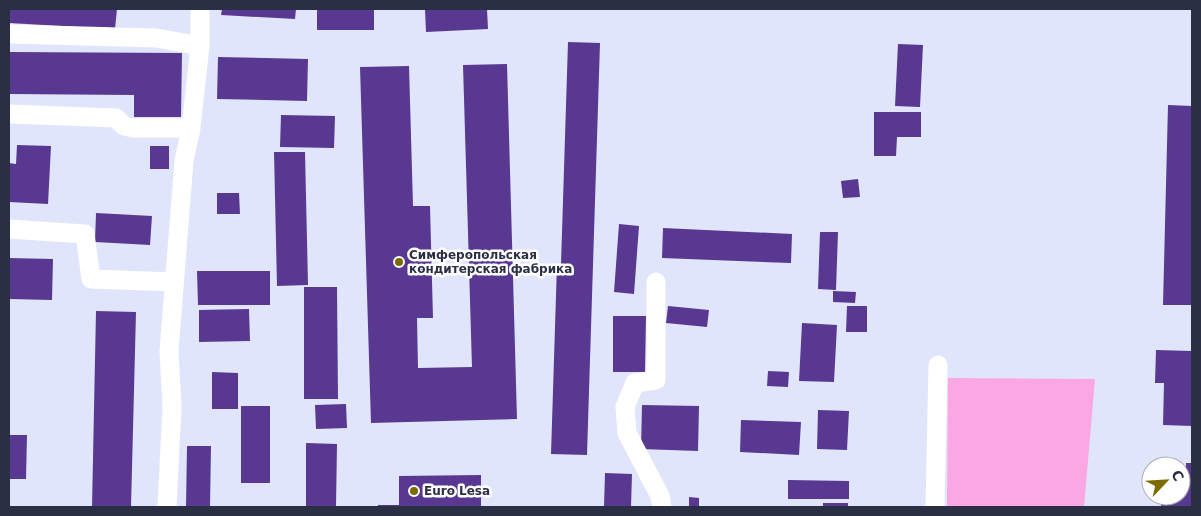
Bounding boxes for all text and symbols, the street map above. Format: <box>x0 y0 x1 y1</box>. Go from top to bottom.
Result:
place label: Симферопольская кондитерская фабрика <box>409 248 572 276</box>
marker: Симферопольская кондитерская фабрика <box>393 256 405 268</box>
north arrow <box>1141 456 1191 506</box>
text: С <box>1168 467 1187 484</box>
place label: Euro Lesa <box>424 484 490 498</box>
marker: Euro Lesa <box>408 485 420 497</box>

